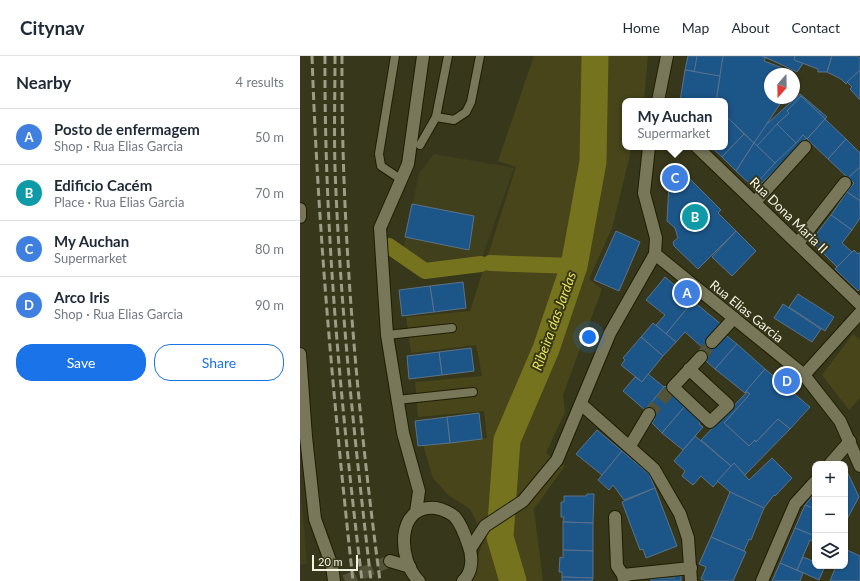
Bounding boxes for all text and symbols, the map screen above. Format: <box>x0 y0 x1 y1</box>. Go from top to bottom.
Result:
text: Citynav <box>20 16 85 39</box>
text: Home <box>622 19 660 36</box>
text: Map <box>682 19 709 36</box>
text: About <box>731 19 769 36</box>
text: Contact <box>791 19 840 36</box>
north arrow <box>764 68 800 104</box>
text: Nearby <box>16 72 71 93</box>
text: 4 results <box>236 74 284 90</box>
popup <box>622 98 728 150</box>
text: My Auchan <box>637 107 713 125</box>
text: Posto de enfermagem <box>54 120 200 138</box>
text: Supermarket <box>637 125 710 141</box>
text: A <box>24 129 34 145</box>
text: 50 m <box>255 129 284 145</box>
text: Shop · Rua Elias Garcia <box>54 138 183 154</box>
pin: C <box>662 163 688 193</box>
street label: Rua Dona Maria II <box>747 174 831 256</box>
text: Edificio Cacém <box>54 176 152 194</box>
text: B <box>25 185 33 201</box>
text: 70 m <box>255 185 284 201</box>
text: Place · Rua Elias Garcia <box>54 194 184 210</box>
pin: B <box>682 202 708 232</box>
text: My Auchan <box>54 232 129 250</box>
text: C <box>25 241 33 257</box>
text: 80 m <box>255 241 284 257</box>
text: Supermarket <box>54 250 127 266</box>
water label: Ribeira das Jardas <box>528 269 579 372</box>
street label: Rua Elias Garcia <box>707 276 787 346</box>
pin: A <box>674 278 700 308</box>
text: Arco Iris <box>54 288 109 306</box>
text: D <box>24 297 34 313</box>
text: 90 m <box>255 297 284 313</box>
text: Shop · Rua Elias Garcia <box>54 306 183 322</box>
your location <box>579 327 599 347</box>
button: Save <box>16 344 146 381</box>
button: Share <box>154 344 284 381</box>
pin: D <box>774 366 800 396</box>
map controls <box>812 461 848 569</box>
button: + <box>812 461 848 497</box>
button: − <box>812 497 848 533</box>
button: layers <box>812 533 848 569</box>
scale bar <box>312 553 358 572</box>
text: 20 m <box>318 555 343 568</box>

